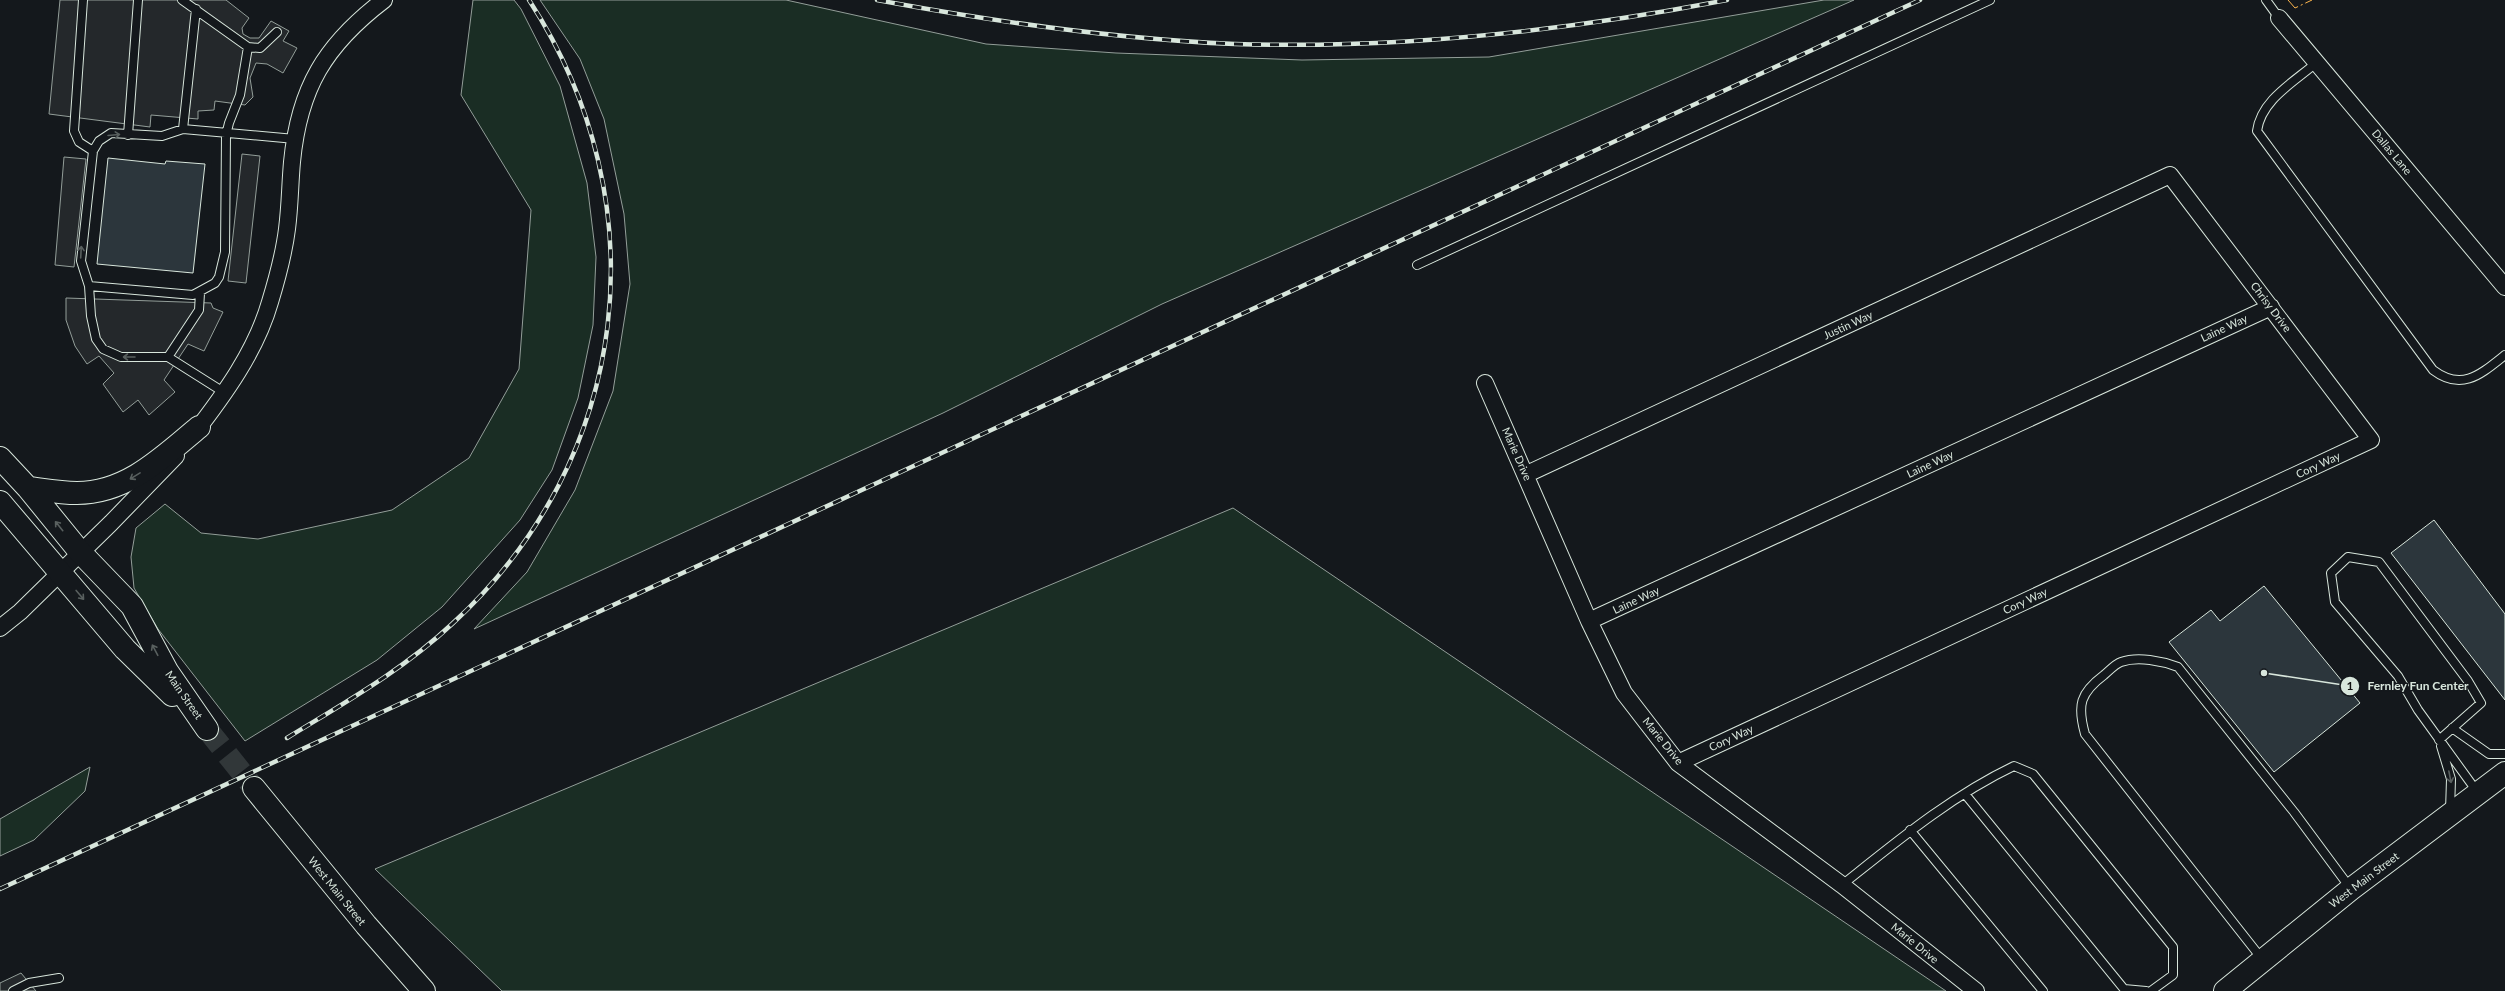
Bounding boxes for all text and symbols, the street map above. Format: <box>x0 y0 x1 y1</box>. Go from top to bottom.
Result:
street label: Dallas Lane <box>2370 126 2415 177</box>
one-way arrow <box>107 131 120 138</box>
one-way arrow <box>77 246 85 259</box>
street label: Chrisy Drive <box>2248 279 2295 334</box>
street label: Justin Way <box>1821 307 1875 342</box>
street label: Laine Way <box>2198 311 2250 344</box>
one-way arrow <box>123 353 136 361</box>
street label: Marie Drive <box>1500 425 1535 483</box>
street label: Laine Way <box>1904 447 1956 480</box>
street label: Cory Way <box>2294 449 2342 480</box>
one-way arrow <box>129 473 141 481</box>
one-way arrow <box>55 520 64 531</box>
street label: Laine Way <box>1610 583 1662 616</box>
street label: Cory Way <box>2001 585 2049 616</box>
one-way arrow <box>75 590 84 601</box>
one-way arrow <box>151 644 159 656</box>
street label: Main Street <box>163 668 206 721</box>
callout: Fernley Fun Center <box>2340 674 2477 698</box>
text: 1 <box>2347 678 2354 693</box>
text: Fernley Fun Center <box>2367 678 2469 693</box>
street label: Marie Drive <box>1640 714 1686 767</box>
street label: Cory Way <box>1707 722 1755 753</box>
one-way arrow <box>2446 770 2454 783</box>
street label: West Main Street <box>2326 849 2401 910</box>
street label: West Main Street <box>306 854 369 928</box>
street label: Marie Drive <box>1889 920 1942 966</box>

